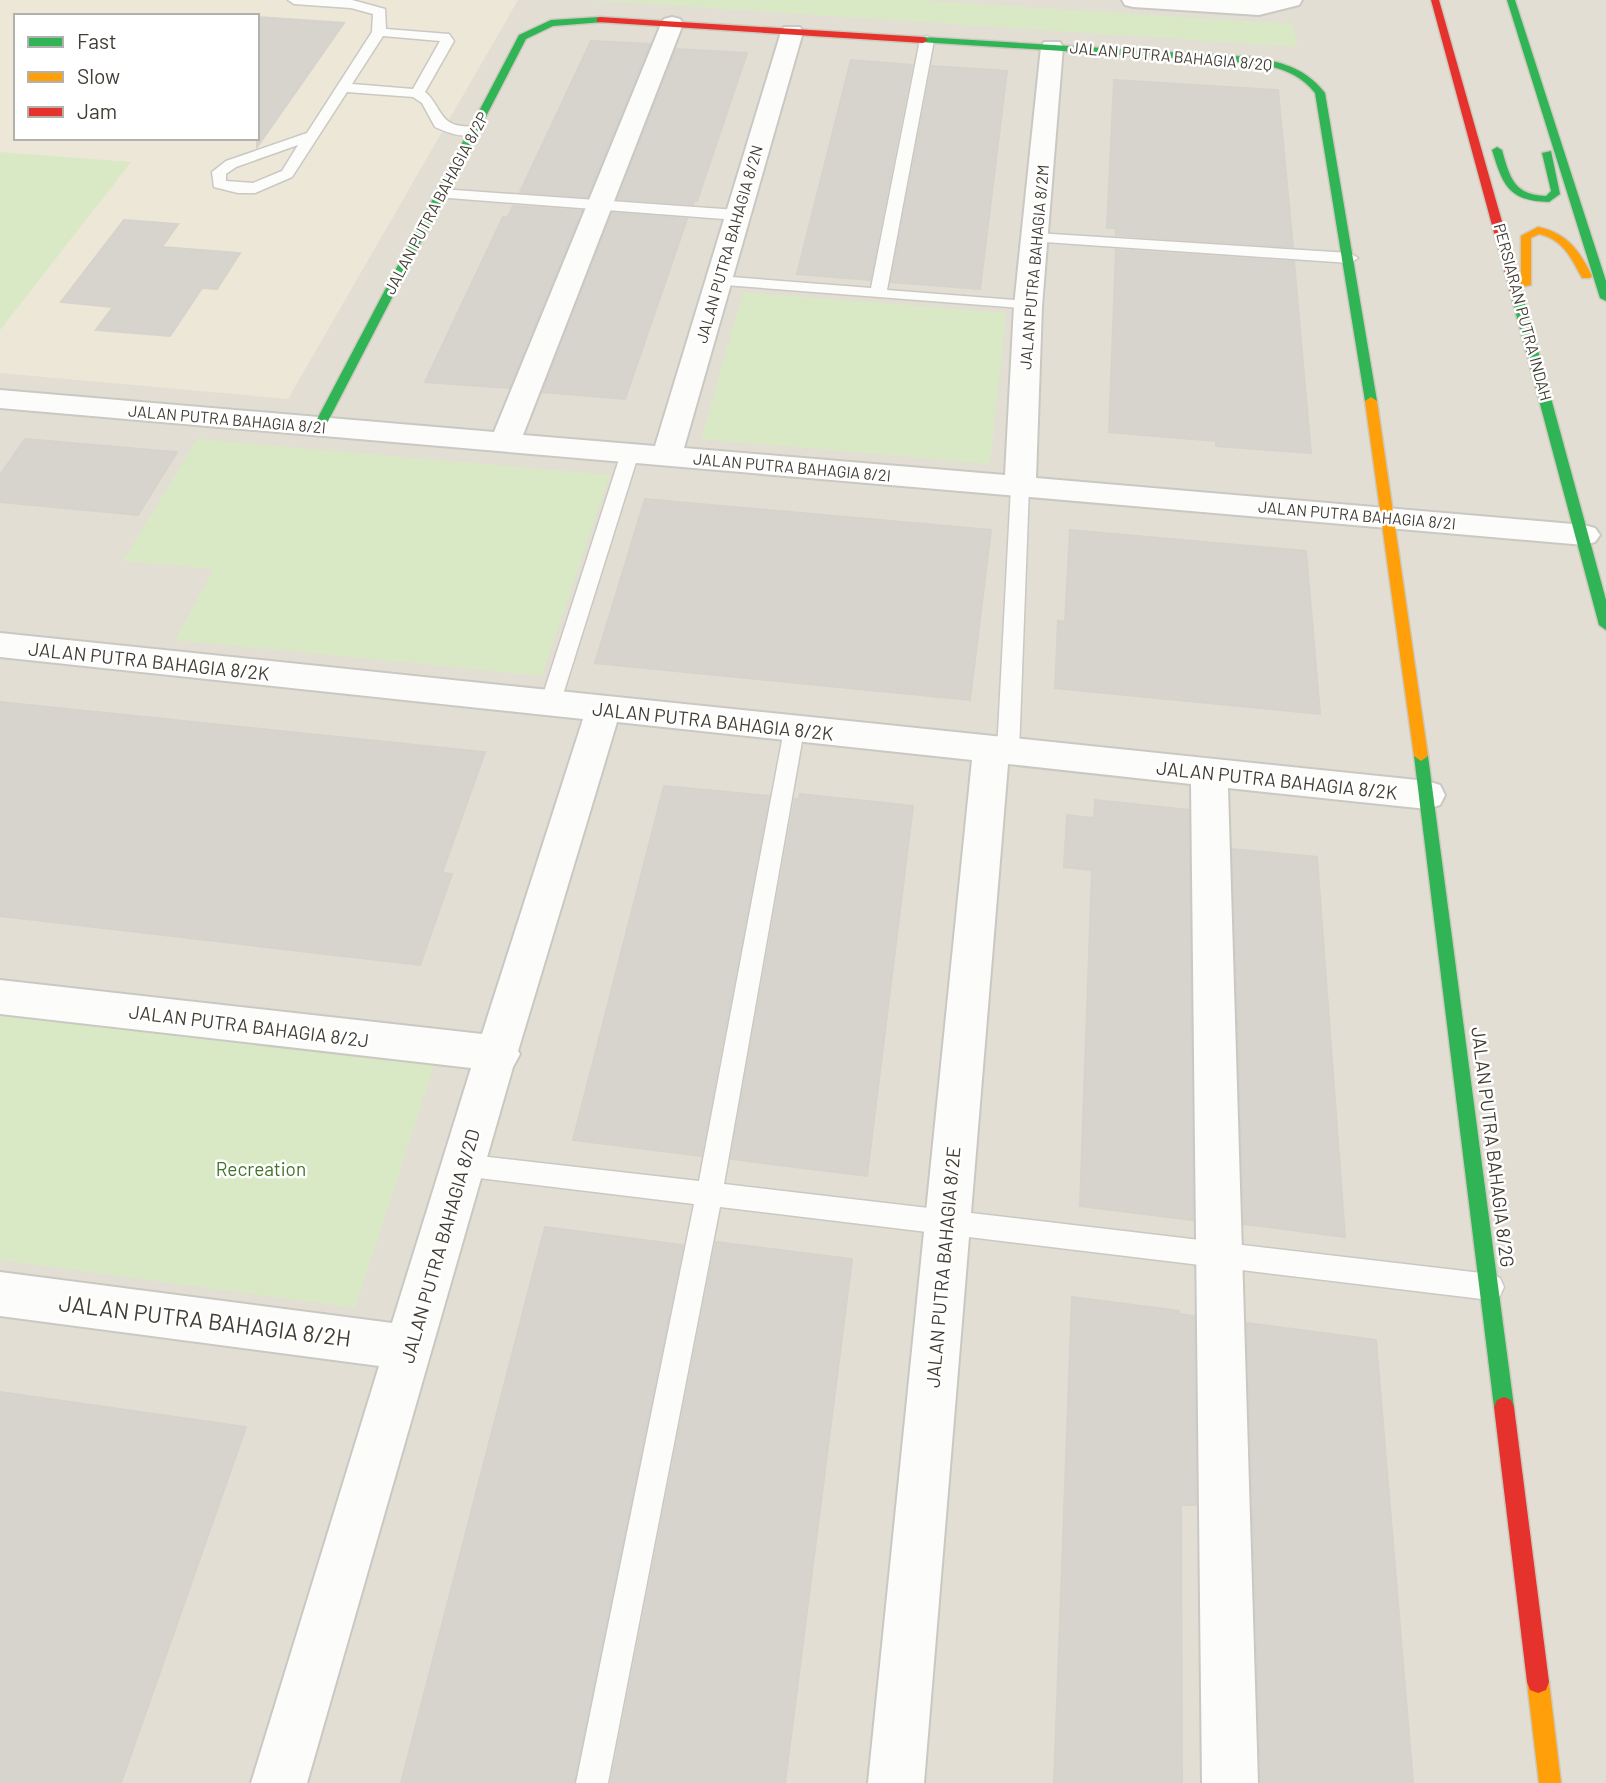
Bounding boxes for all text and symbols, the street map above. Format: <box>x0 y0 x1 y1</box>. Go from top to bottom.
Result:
legend <box>14 14 259 140</box>
text: Fast <box>77 28 117 53</box>
street label: JALAN PUTRA BAHAGIA 8/2Q <box>1069 37 1273 74</box>
text: Slow <box>77 63 120 88</box>
text: Jam <box>77 98 117 123</box>
street label: JALAN PUTRA BAHAGIA 8/2P <box>379 108 492 297</box>
street label: JALAN PUTRA BAHAGIA 8/2N <box>691 143 766 345</box>
street label: JALAN PUTRA BAHAGIA 8/2M <box>1015 164 1052 370</box>
street label: PERSIARAN PUTRA INDAH <box>1491 221 1556 403</box>
street label: JALAN PUTRA BAHAGIA 8/2I <box>127 400 327 437</box>
street label: JALAN PUTRA BAHAGIA 8/2I <box>692 448 892 485</box>
street label: JALAN PUTRA BAHAGIA 8/2I <box>1257 496 1457 533</box>
street label: JALAN PUTRA BAHAGIA 8/2K <box>27 636 271 685</box>
street label: JALAN PUTRA BAHAGIA 8/2K <box>591 696 835 745</box>
street label: JALAN PUTRA BAHAGIA 8/2K <box>1155 755 1399 804</box>
street label: JALAN PUTRA BAHAGIA 8/2J <box>128 999 370 1052</box>
street label: JALAN PUTRA BAHAGIA 8/2G <box>1467 1025 1520 1269</box>
street label: JALAN PUTRA BAHAGIA 8/2D <box>395 1126 484 1366</box>
street label: JALAN PUTRA BAHAGIA 8/2E <box>920 1145 965 1389</box>
park label: Recreation <box>216 1157 306 1180</box>
street label: JALAN PUTRA BAHAGIA 8/2H <box>57 1288 353 1352</box>

